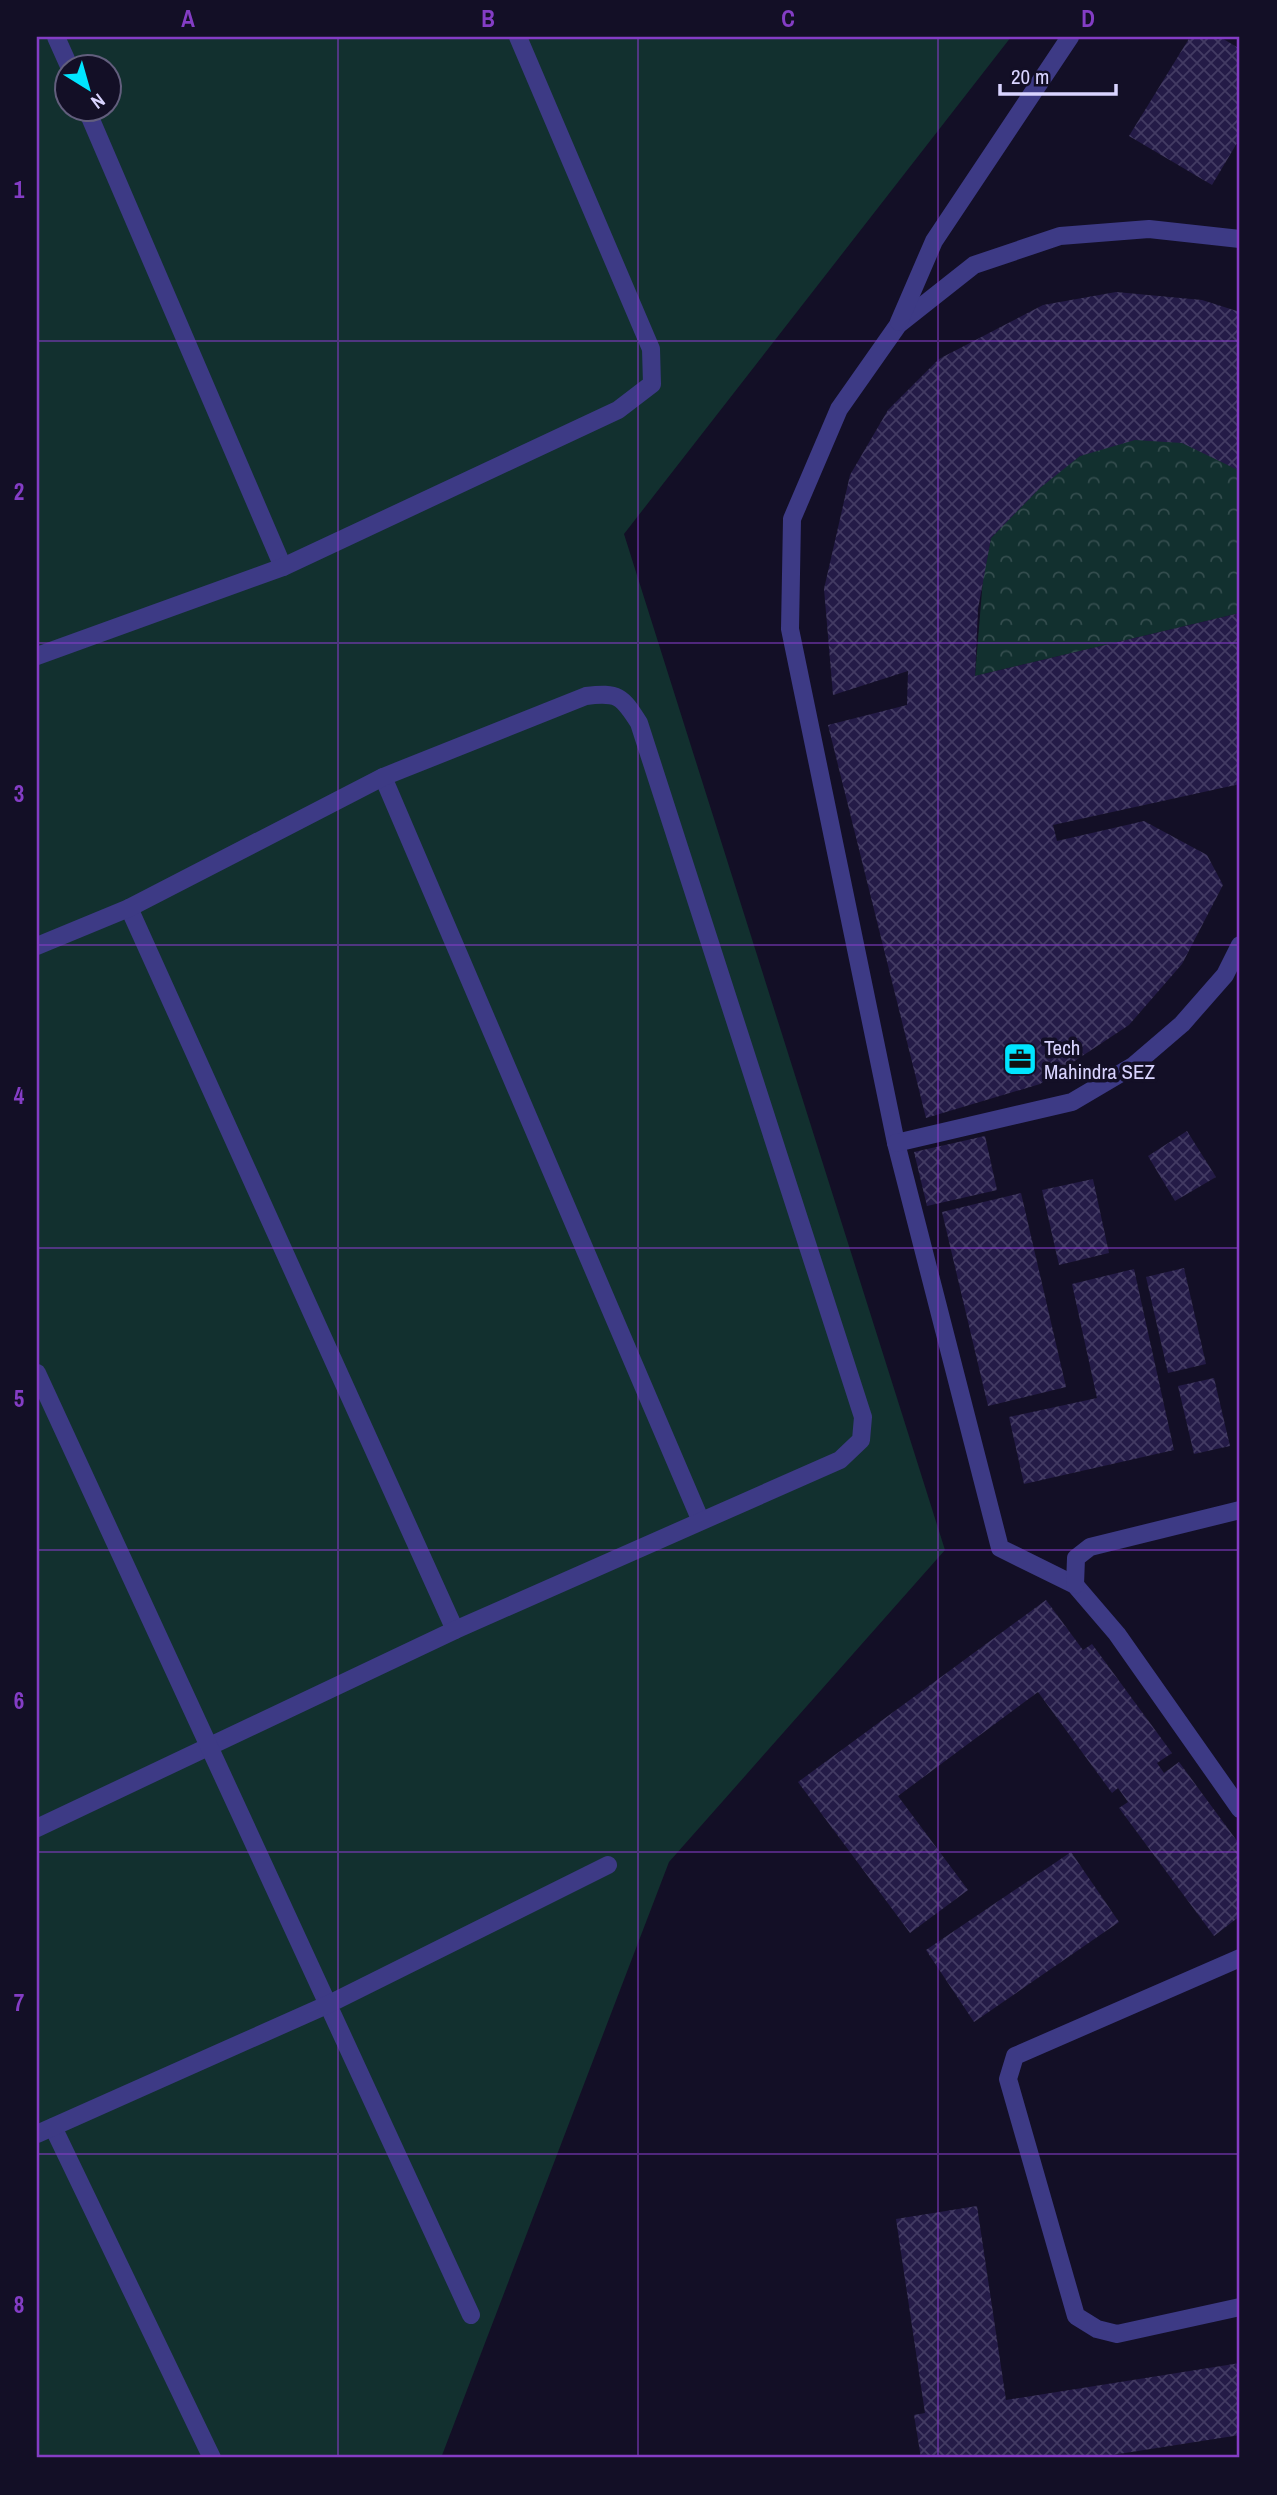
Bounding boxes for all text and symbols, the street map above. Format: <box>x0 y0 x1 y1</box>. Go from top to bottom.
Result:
text: A <box>181 3 195 34</box>
text: B <box>481 3 495 34</box>
text: C <box>781 3 795 34</box>
text: D <box>1081 3 1095 34</box>
north arrow <box>52 52 122 122</box>
scale bar <box>1000 52 1116 96</box>
text: 20 m <box>1011 62 1049 91</box>
text: N <box>86 88 111 115</box>
text: 1 <box>14 174 25 205</box>
text: 2 <box>14 476 24 507</box>
text: 3 <box>14 778 24 809</box>
place label: Tech Mahindra SEZ <box>1044 1033 1156 1086</box>
office icon: Tech Mahindra SEZ <box>1001 1040 1039 1078</box>
text: 4 <box>14 1080 25 1111</box>
text: 5 <box>14 1383 24 1414</box>
text: 6 <box>14 1685 24 1716</box>
text: 7 <box>14 1987 24 2018</box>
text: 8 <box>14 2289 24 2320</box>

